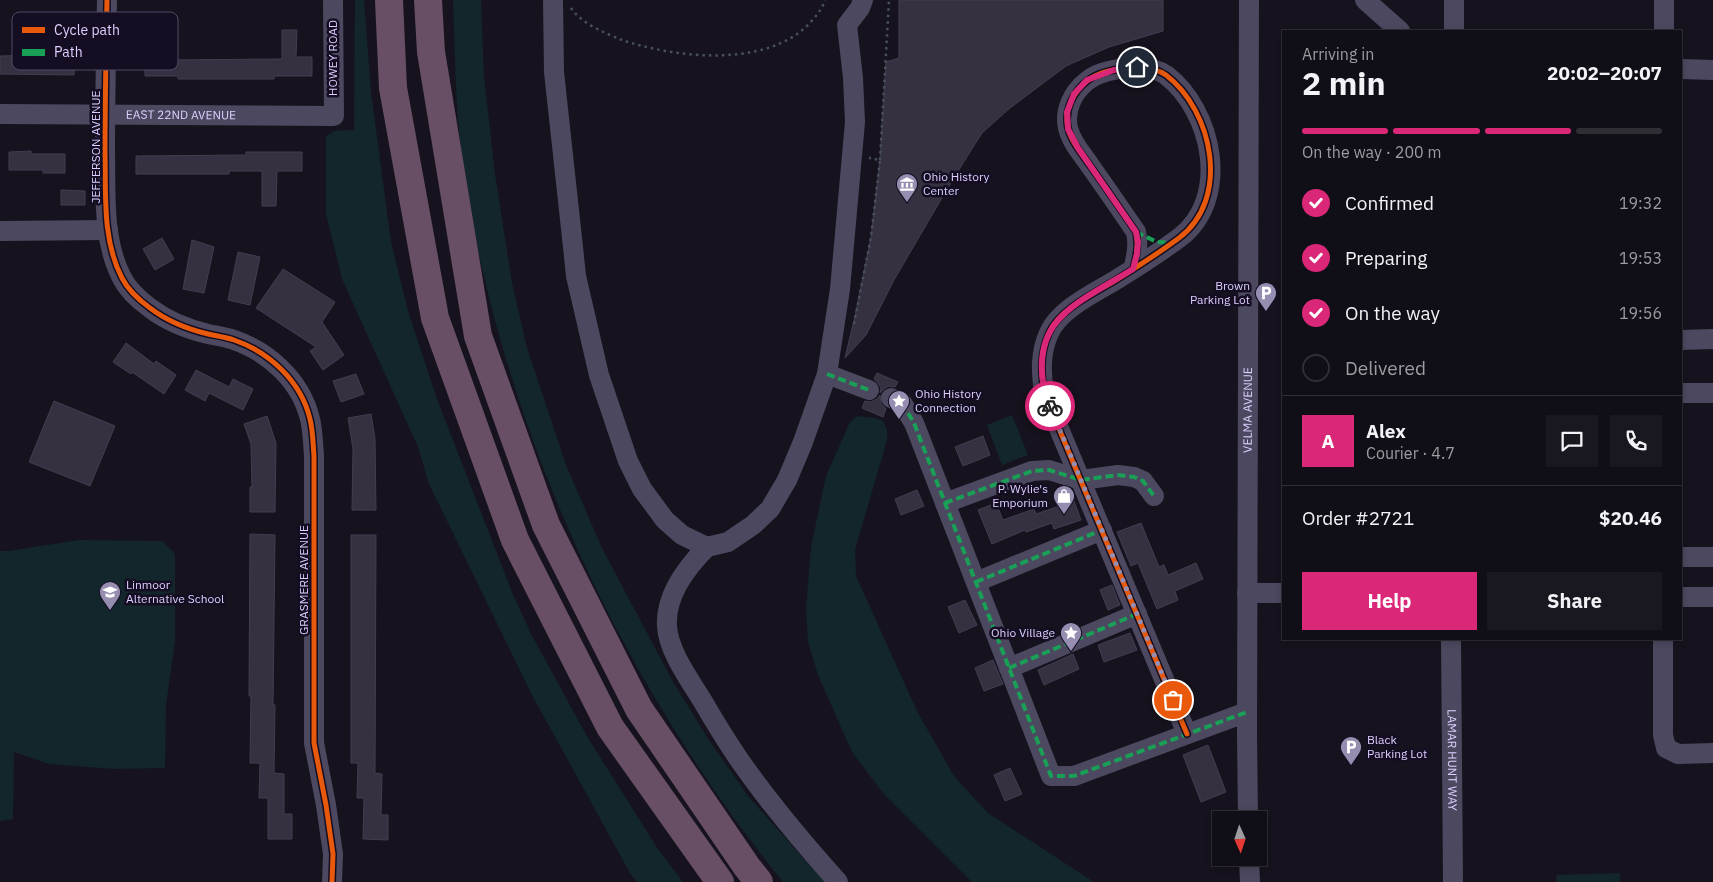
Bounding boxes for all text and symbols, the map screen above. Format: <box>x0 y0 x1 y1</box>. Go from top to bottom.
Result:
legend <box>12 12 178 70</box>
street label: HOWEY ROAD <box>325 20 340 96</box>
text: Cycle path <box>54 21 120 39</box>
text: Path <box>54 43 83 61</box>
text: Arriving in <box>1302 44 1374 64</box>
pin <box>1116 46 1158 88</box>
icon: home <box>1123 53 1151 81</box>
text: 20:02–20:07 <box>1547 61 1662 85</box>
text: 2 min <box>1302 62 1386 104</box>
street label: JEFFERSON AVENUE <box>88 90 103 204</box>
street label: EAST 22ND AVENUE <box>126 107 236 122</box>
text: On the way · 200 m <box>1302 142 1441 162</box>
place label: Ohio History Center <box>923 169 990 198</box>
museum icon: Ohio History Center <box>895 172 919 203</box>
icon: check <box>1302 189 1330 217</box>
text: Confirmed <box>1345 191 1434 215</box>
text: 19:32 <box>1619 193 1662 213</box>
icon: check <box>1302 244 1330 272</box>
text: Preparing <box>1345 246 1427 270</box>
text: 19:53 <box>1619 248 1662 268</box>
place label: Brown Parking Lot <box>1190 278 1250 307</box>
parking icon: Brown Parking Lot <box>1254 281 1278 312</box>
icon: check <box>1302 299 1330 327</box>
text: On the way <box>1345 301 1440 325</box>
text: 19:56 <box>1619 303 1662 323</box>
text: Delivered <box>1345 356 1426 380</box>
street label: VELMA AVENUE <box>1240 367 1255 453</box>
courier <box>1025 381 1075 431</box>
place label: Ohio History Connection <box>915 386 982 415</box>
place icon: Ohio History Connection <box>887 389 911 420</box>
icon: bike <box>1036 392 1064 420</box>
button: chat <box>1546 415 1598 467</box>
button: phone <box>1610 415 1662 467</box>
text: Alex <box>1366 419 1406 443</box>
text: A <box>1321 429 1335 453</box>
text: Courier · 4.7 <box>1366 443 1455 463</box>
place label: P. Wylie's Emporium <box>992 481 1048 510</box>
shop icon: P. Wylie's Emporium <box>1052 484 1076 515</box>
text: Order #2721 <box>1302 506 1414 530</box>
text: $20.46 <box>1599 506 1662 530</box>
street label: GRASMERE AVENUE <box>296 525 311 635</box>
button: Help <box>1302 572 1477 630</box>
button: Share <box>1487 572 1662 630</box>
place label: Linmoor Alternative School <box>126 577 224 606</box>
school or university icon: Linmoor Alternative School <box>98 580 122 611</box>
place icon: Ohio Village <box>1059 621 1083 652</box>
place label: Ohio Village <box>991 625 1055 640</box>
pin <box>1152 679 1194 721</box>
icon: bag <box>1159 686 1187 714</box>
street label: LAMAR HUNT WAY <box>1445 709 1460 811</box>
place label: Black Parking Lot <box>1367 732 1427 761</box>
parking icon: Black Parking Lot <box>1339 735 1363 766</box>
north arrow <box>1212 811 1268 866</box>
map controls <box>1212 811 1267 866</box>

